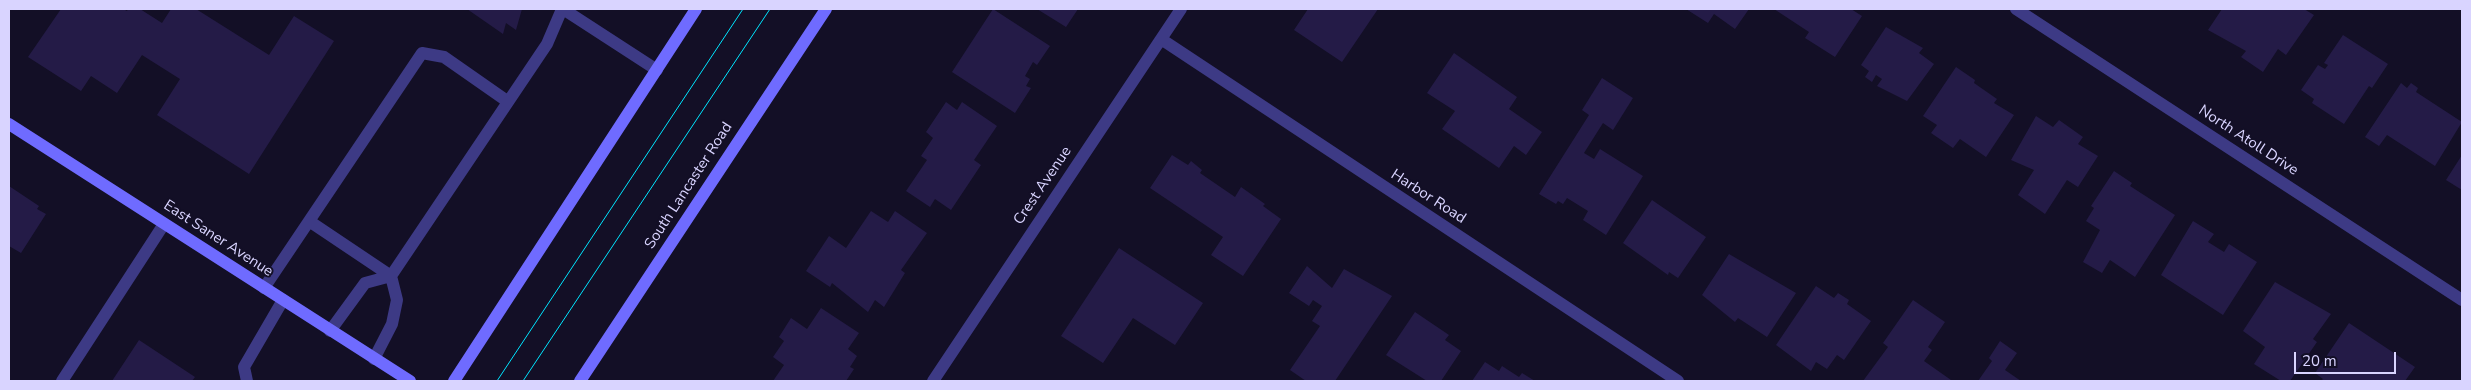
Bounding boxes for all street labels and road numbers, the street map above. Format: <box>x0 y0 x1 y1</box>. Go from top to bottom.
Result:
street label: North Atoll Drive <box>2195 102 2301 180</box>
street label: South Lancaster Road <box>641 119 737 253</box>
street label: Crest Avenue <box>1010 143 1076 229</box>
street label: Harbor Road <box>1387 166 1469 228</box>
street label: East Saner Avenue <box>160 197 276 281</box>

